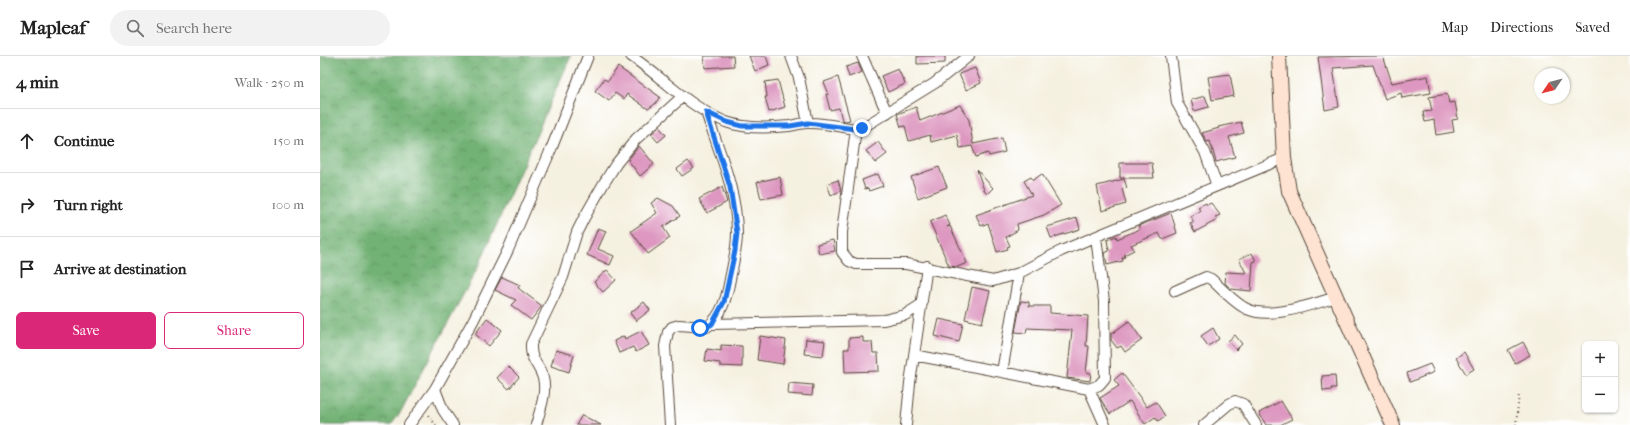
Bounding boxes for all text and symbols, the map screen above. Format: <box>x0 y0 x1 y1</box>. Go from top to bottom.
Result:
search box <box>110 10 390 46</box>
text: Mapleaf <box>20 17 86 39</box>
icon: search <box>124 17 146 39</box>
text: Search here <box>156 19 232 37</box>
text: Map <box>1441 19 1468 36</box>
text: Directions <box>1490 19 1553 36</box>
text: Saved <box>1575 19 1610 36</box>
north arrow <box>1534 68 1570 104</box>
text: 4 min <box>16 72 59 92</box>
text: Walk · 250 m <box>235 75 304 90</box>
route end <box>853 119 871 137</box>
icon: ahead <box>16 130 38 152</box>
text: Continue <box>54 132 114 150</box>
text: 150 m <box>273 133 304 148</box>
icon: right <box>16 194 38 216</box>
text: Turn right <box>54 196 123 214</box>
text: 100 m <box>271 197 304 212</box>
icon: arrive <box>16 258 38 280</box>
text: Arrive at destination <box>54 260 186 278</box>
button: Save <box>16 312 156 349</box>
button: Share <box>164 312 304 349</box>
route start <box>691 319 709 337</box>
map controls <box>1582 341 1618 413</box>
button: + <box>1582 341 1618 377</box>
button: − <box>1582 377 1618 413</box>

